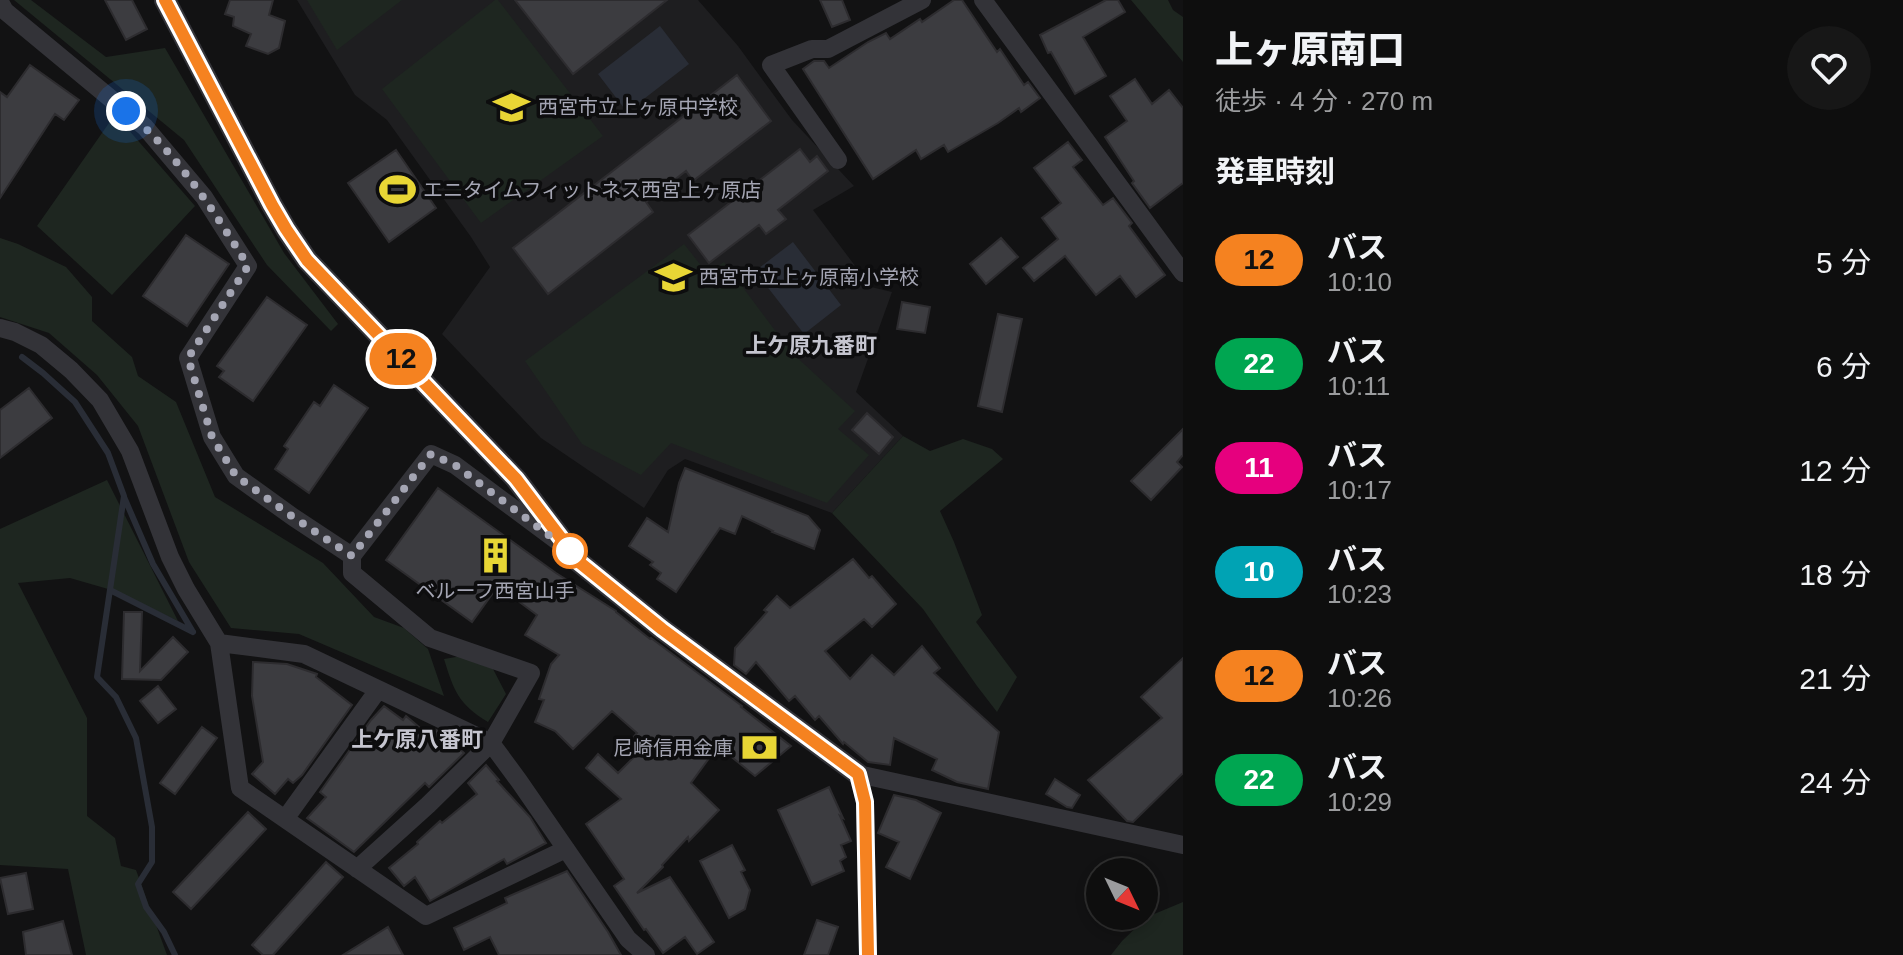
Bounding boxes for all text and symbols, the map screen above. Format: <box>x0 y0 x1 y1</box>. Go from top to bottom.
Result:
button: heart <box>1787 26 1871 110</box>
text: 上ヶ原南口 <box>1215 29 1405 71</box>
text: 徒歩 · 4 分 · 270 m <box>1215 86 1433 116</box>
school or university icon: 西宮市立上ヶ原中学校 <box>493 88 531 126</box>
your location <box>106 91 146 131</box>
place label: 西宮市立上ヶ原中学校 <box>538 96 738 118</box>
text: 発車時刻 <box>1215 155 1335 188</box>
sports icon: エニタイムフィットネス西宮上ヶ原店 <box>378 171 416 209</box>
place label: エニタイムフィットネス西宮上ヶ原店 <box>423 179 761 201</box>
text: バス <box>1327 231 1387 264</box>
text: 12 <box>1243 244 1275 275</box>
text: 5 分 <box>1816 246 1871 279</box>
school or university icon: 西宮市立上ヶ原南小学校 <box>654 258 692 296</box>
place label: 西宮市立上ヶ原南小学校 <box>699 266 919 288</box>
text: 10:10 <box>1327 267 1392 297</box>
line badge: 12 <box>365 333 437 385</box>
district label: 上ケ原九番町 <box>745 333 877 358</box>
text: バス <box>1327 335 1387 368</box>
text: 12 <box>385 343 417 374</box>
text: 22 <box>1243 348 1275 379</box>
text: 6 分 <box>1816 350 1871 383</box>
text: 10:11 <box>1327 371 1390 401</box>
text: バス <box>1327 439 1387 472</box>
text: 11 <box>1244 452 1274 483</box>
text: 12 分 <box>1799 454 1871 487</box>
text: 10:17 <box>1327 475 1392 505</box>
unlabelled marker <box>553 534 587 568</box>
building icon: ベルーフ西宮山手 <box>476 537 514 575</box>
text: バス <box>1327 543 1387 576</box>
text: 10 <box>1243 556 1275 587</box>
text: 18 分 <box>1799 558 1871 591</box>
text: 10:23 <box>1327 579 1392 609</box>
place label: ベルーフ西宮山手 <box>416 580 574 602</box>
text: バス <box>1327 647 1387 680</box>
text: 12 <box>1243 660 1275 691</box>
text: 21 分 <box>1799 662 1871 695</box>
text: 10:26 <box>1327 683 1392 713</box>
district label: 上ケ原八番町 <box>351 727 483 752</box>
bank icon: 尼崎信用金庫 <box>740 729 778 767</box>
place label: 尼崎信用金庫 <box>613 737 733 759</box>
text: バス <box>1327 751 1387 784</box>
text: 22 <box>1243 764 1275 795</box>
text: 24 分 <box>1799 766 1871 799</box>
text: 10:29 <box>1327 787 1392 817</box>
north arrow <box>1086 858 1158 930</box>
map controls <box>1086 858 1158 930</box>

